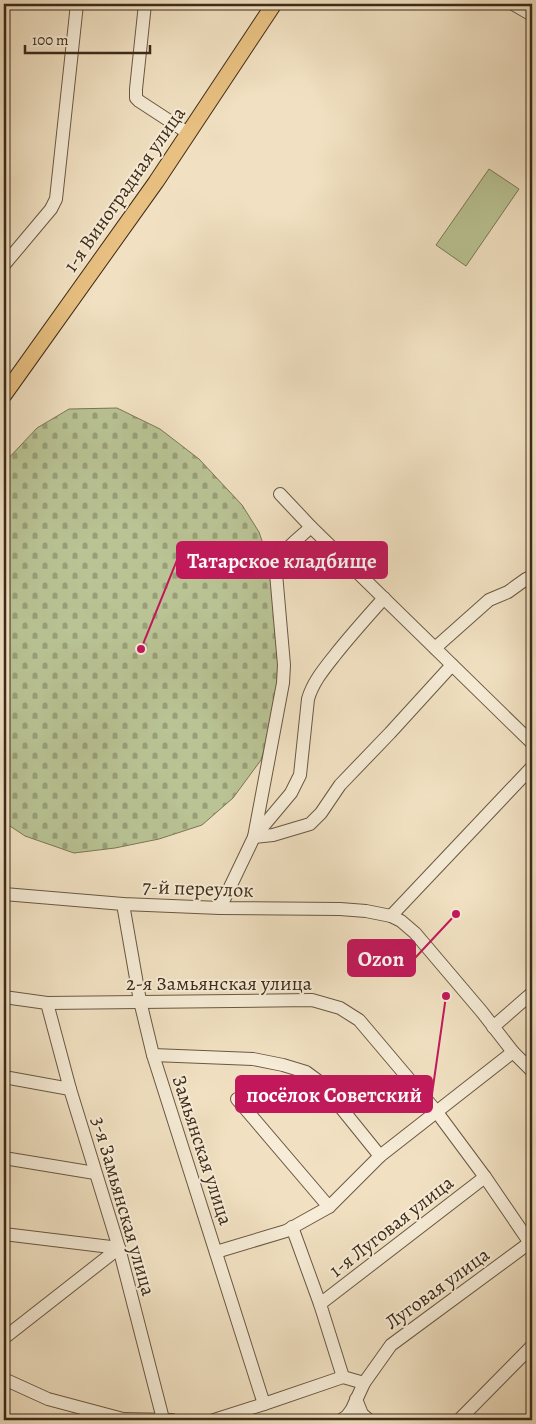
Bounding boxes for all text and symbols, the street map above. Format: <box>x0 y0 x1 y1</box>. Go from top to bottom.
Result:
scale bar <box>25 22 150 54</box>
text: 100 m <box>32 30 69 50</box>
street label: 1-я Виноградная улица <box>57 101 192 277</box>
callout: Татарское кладбище <box>177 542 387 578</box>
text: Татарское кладбище <box>187 547 377 575</box>
street label: 7-й переулок <box>142 873 254 904</box>
callout: Ozon <box>348 940 415 976</box>
text: Ozon <box>358 945 404 973</box>
street label: 2-я Замьянская улица <box>126 970 313 997</box>
street label: Замьянская улица <box>166 1072 240 1229</box>
callout: посёлок Советский <box>236 1076 432 1112</box>
text: посёлок Советский <box>246 1081 422 1109</box>
street label: 3-я Замьянская улица <box>85 1114 162 1299</box>
street label: 1-я Луговая улица <box>324 1169 460 1284</box>
street label: Луговая улица <box>379 1241 496 1336</box>

